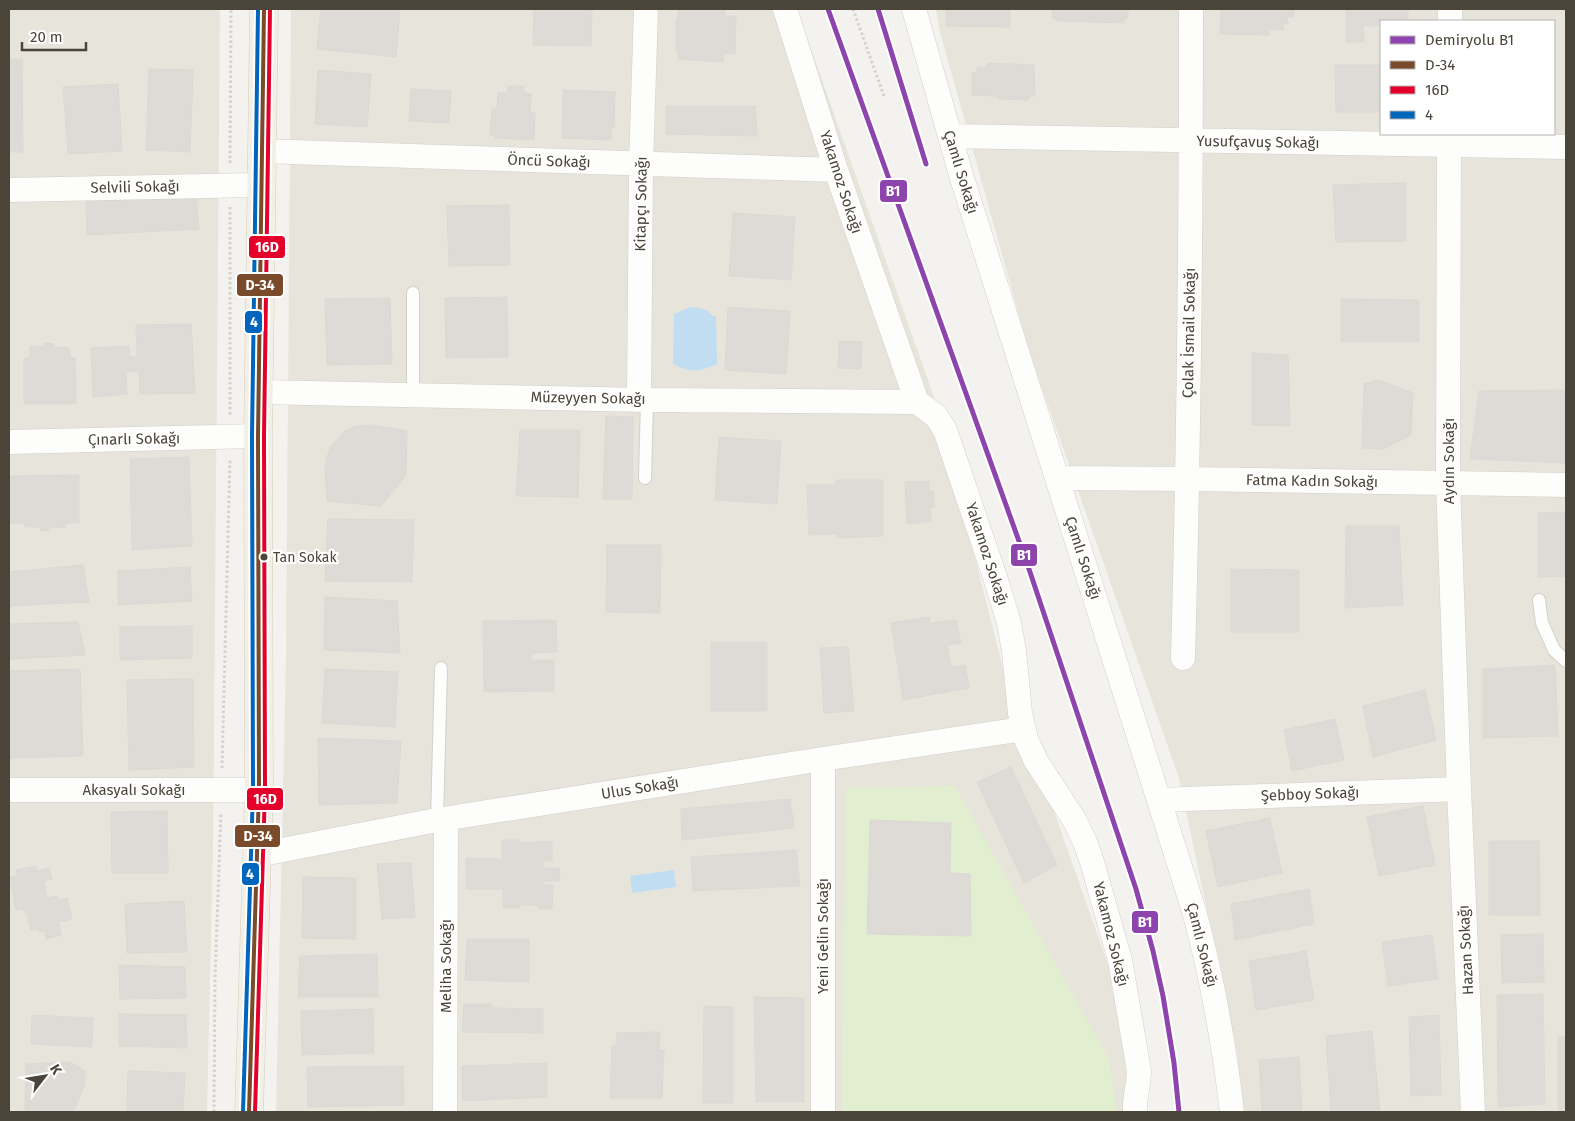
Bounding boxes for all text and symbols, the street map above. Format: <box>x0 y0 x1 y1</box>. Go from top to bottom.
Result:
scale bar <box>22 20 86 52</box>
legend <box>1380 20 1555 135</box>
text: 20 m <box>30 28 63 46</box>
text: Demiryolu B1 <box>1425 31 1514 49</box>
text: D-34 <box>1425 56 1455 74</box>
text: 16D <box>1425 81 1449 99</box>
text: 4 <box>1425 106 1433 124</box>
street label: Yakamoz Sokağı <box>816 128 866 236</box>
street label: Çamlı Sokağı <box>940 128 982 216</box>
street label: Yusufçavuş Sokağı <box>1196 132 1320 152</box>
street label: Öncü Sokağı <box>507 151 591 171</box>
street label: Kitapçı Sokağı <box>631 156 651 252</box>
street label: Selvili Sokağı <box>90 177 180 197</box>
line badge: B1 <box>879 179 908 203</box>
text: B1 <box>886 183 900 200</box>
line badge: 16D <box>248 235 286 259</box>
text: 16D <box>255 239 279 256</box>
street label: Çolak İsmail Sokağı <box>1179 268 1199 398</box>
line badge: D-34 <box>236 273 284 297</box>
text: D-34 <box>245 277 275 294</box>
line badge: 4 <box>244 310 263 334</box>
text: 4 <box>250 314 258 331</box>
street label: Müzeyyen Sokağı <box>530 388 646 408</box>
street label: Aydın Sokağı <box>1440 418 1458 504</box>
street label: Çınarlı Sokağı <box>88 429 180 449</box>
street label: Fatma Kadın Sokağı <box>1246 471 1378 491</box>
street label: Yakamoz Sokağı <box>962 500 1012 608</box>
street label: Çamlı Sokağı <box>1061 514 1105 602</box>
line badge: B1 <box>1010 543 1038 567</box>
text: B1 <box>1017 547 1031 564</box>
place label: Tan Sokak <box>273 549 337 566</box>
marker: Tan Sokak <box>259 552 269 562</box>
street label: Ulus Sokağı <box>600 773 680 803</box>
street label: Akasyalı Sokağı <box>83 781 186 799</box>
street label: Şebboy Sokağı <box>1260 783 1360 805</box>
line badge: 16D <box>246 787 284 811</box>
text: 16D <box>253 791 277 808</box>
line badge: D-34 <box>234 824 281 848</box>
text: D-34 <box>243 828 273 845</box>
line badge: 4 <box>241 862 260 886</box>
text: 4 <box>246 866 254 883</box>
street label: Yeni Gelin Sokağı <box>814 878 832 994</box>
street label: Yakamoz Sokağı <box>1089 880 1133 988</box>
street label: Çamlı Sokağı <box>1183 901 1221 989</box>
street label: Hazan Sokağı <box>1455 905 1477 995</box>
line badge: B1 <box>1131 910 1159 934</box>
text: B1 <box>1138 914 1152 931</box>
street label: Meliha Sokağı <box>437 919 455 1013</box>
north arrow <box>20 1051 70 1101</box>
text: K <box>46 1061 66 1079</box>

